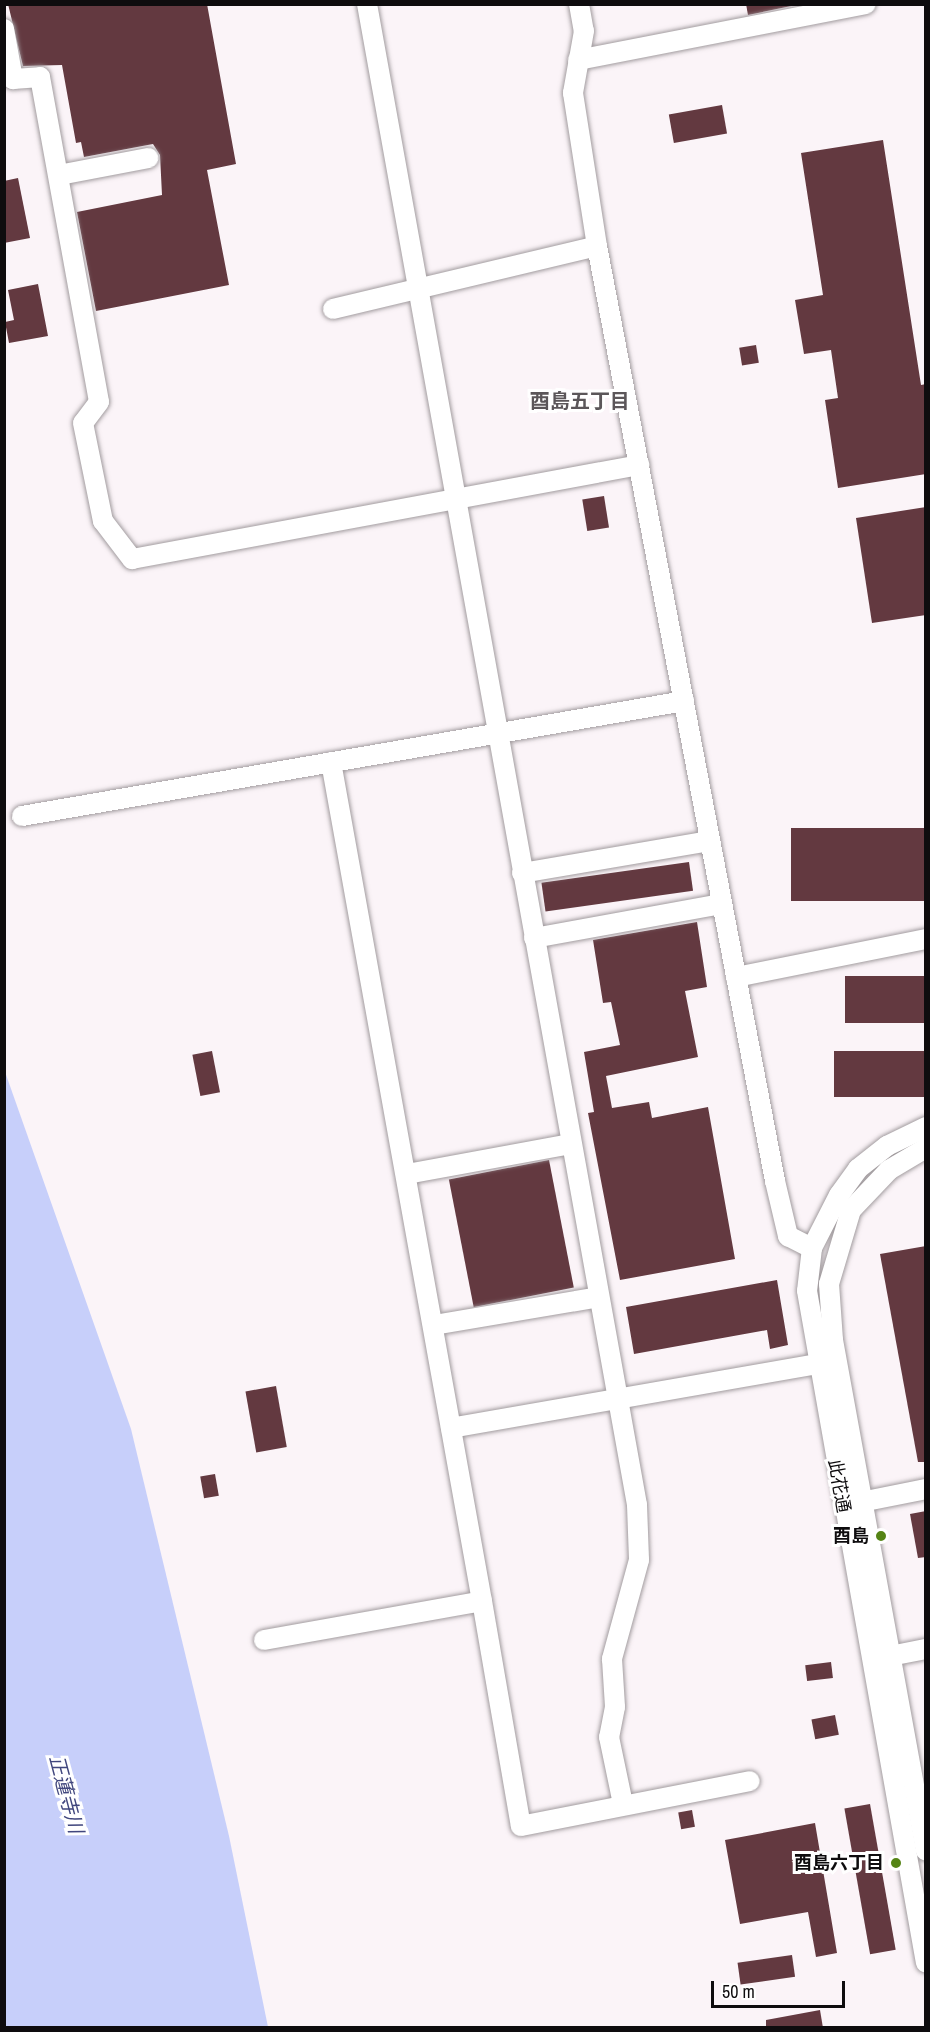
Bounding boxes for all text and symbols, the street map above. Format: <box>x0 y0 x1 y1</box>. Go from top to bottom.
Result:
district label: 酉島五丁目 <box>530 388 630 412</box>
street label: 此花通 <box>824 1458 854 1514</box>
place label: 酉島 <box>833 1525 869 1547</box>
marker: 酉島 <box>874 1529 888 1543</box>
water label: 正蓮寺川 <box>45 1752 89 1836</box>
place label: 酉島六丁目 <box>794 1852 884 1874</box>
marker: 酉島六丁目 <box>889 1856 903 1870</box>
scale bar <box>714 1969 848 2007</box>
text: 50 m <box>722 1979 755 2004</box>

